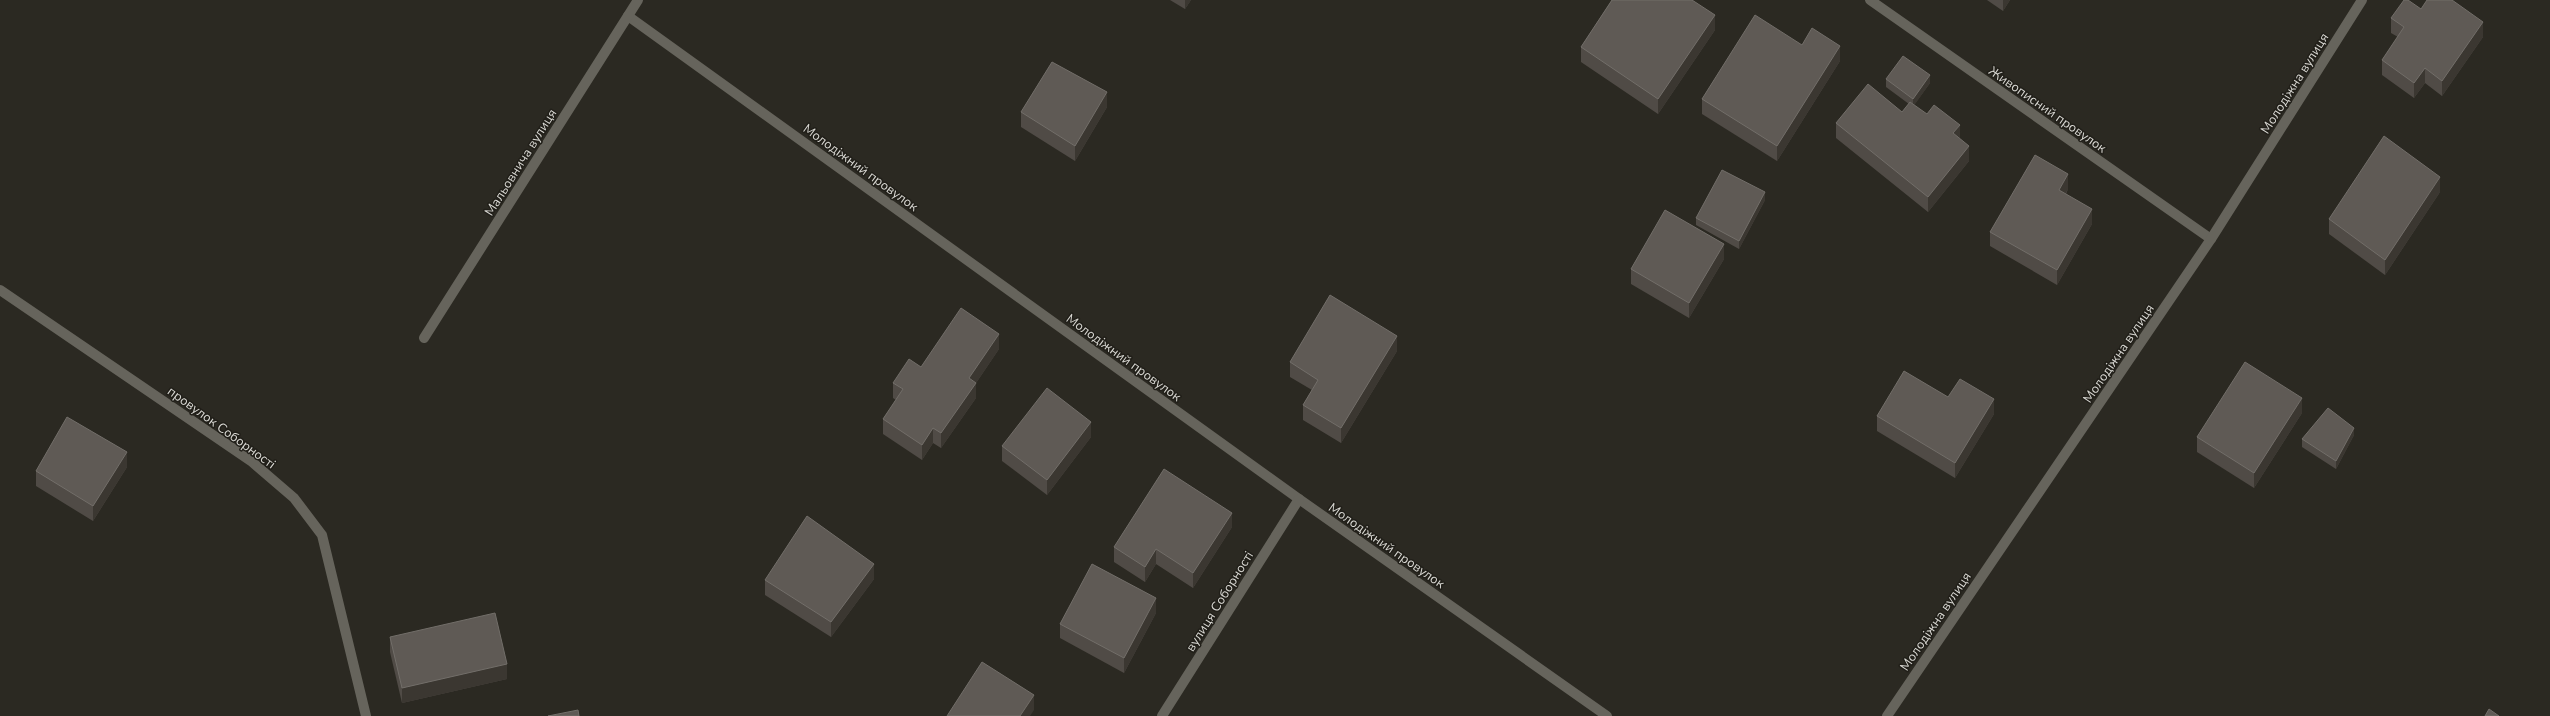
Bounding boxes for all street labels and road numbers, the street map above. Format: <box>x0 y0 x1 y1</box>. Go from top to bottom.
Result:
street label: Молодіжна вулиця <box>2257 30 2333 137</box>
street label: Живописний провулок <box>1985 62 2110 157</box>
street label: Мальовнича вулиця <box>481 106 561 220</box>
street label: Молодіжний провулок <box>799 120 922 216</box>
street label: Молодіжна вулиця <box>2079 301 2159 406</box>
street label: Молодіжний провулок <box>1062 310 1185 406</box>
street label: провулок Соборності <box>164 382 279 473</box>
street label: Молодіжний провулок <box>1325 499 1448 593</box>
street label: вулиця Соборності <box>1182 548 1258 655</box>
street label: Молодіжна вулиця <box>1896 569 1976 674</box>

